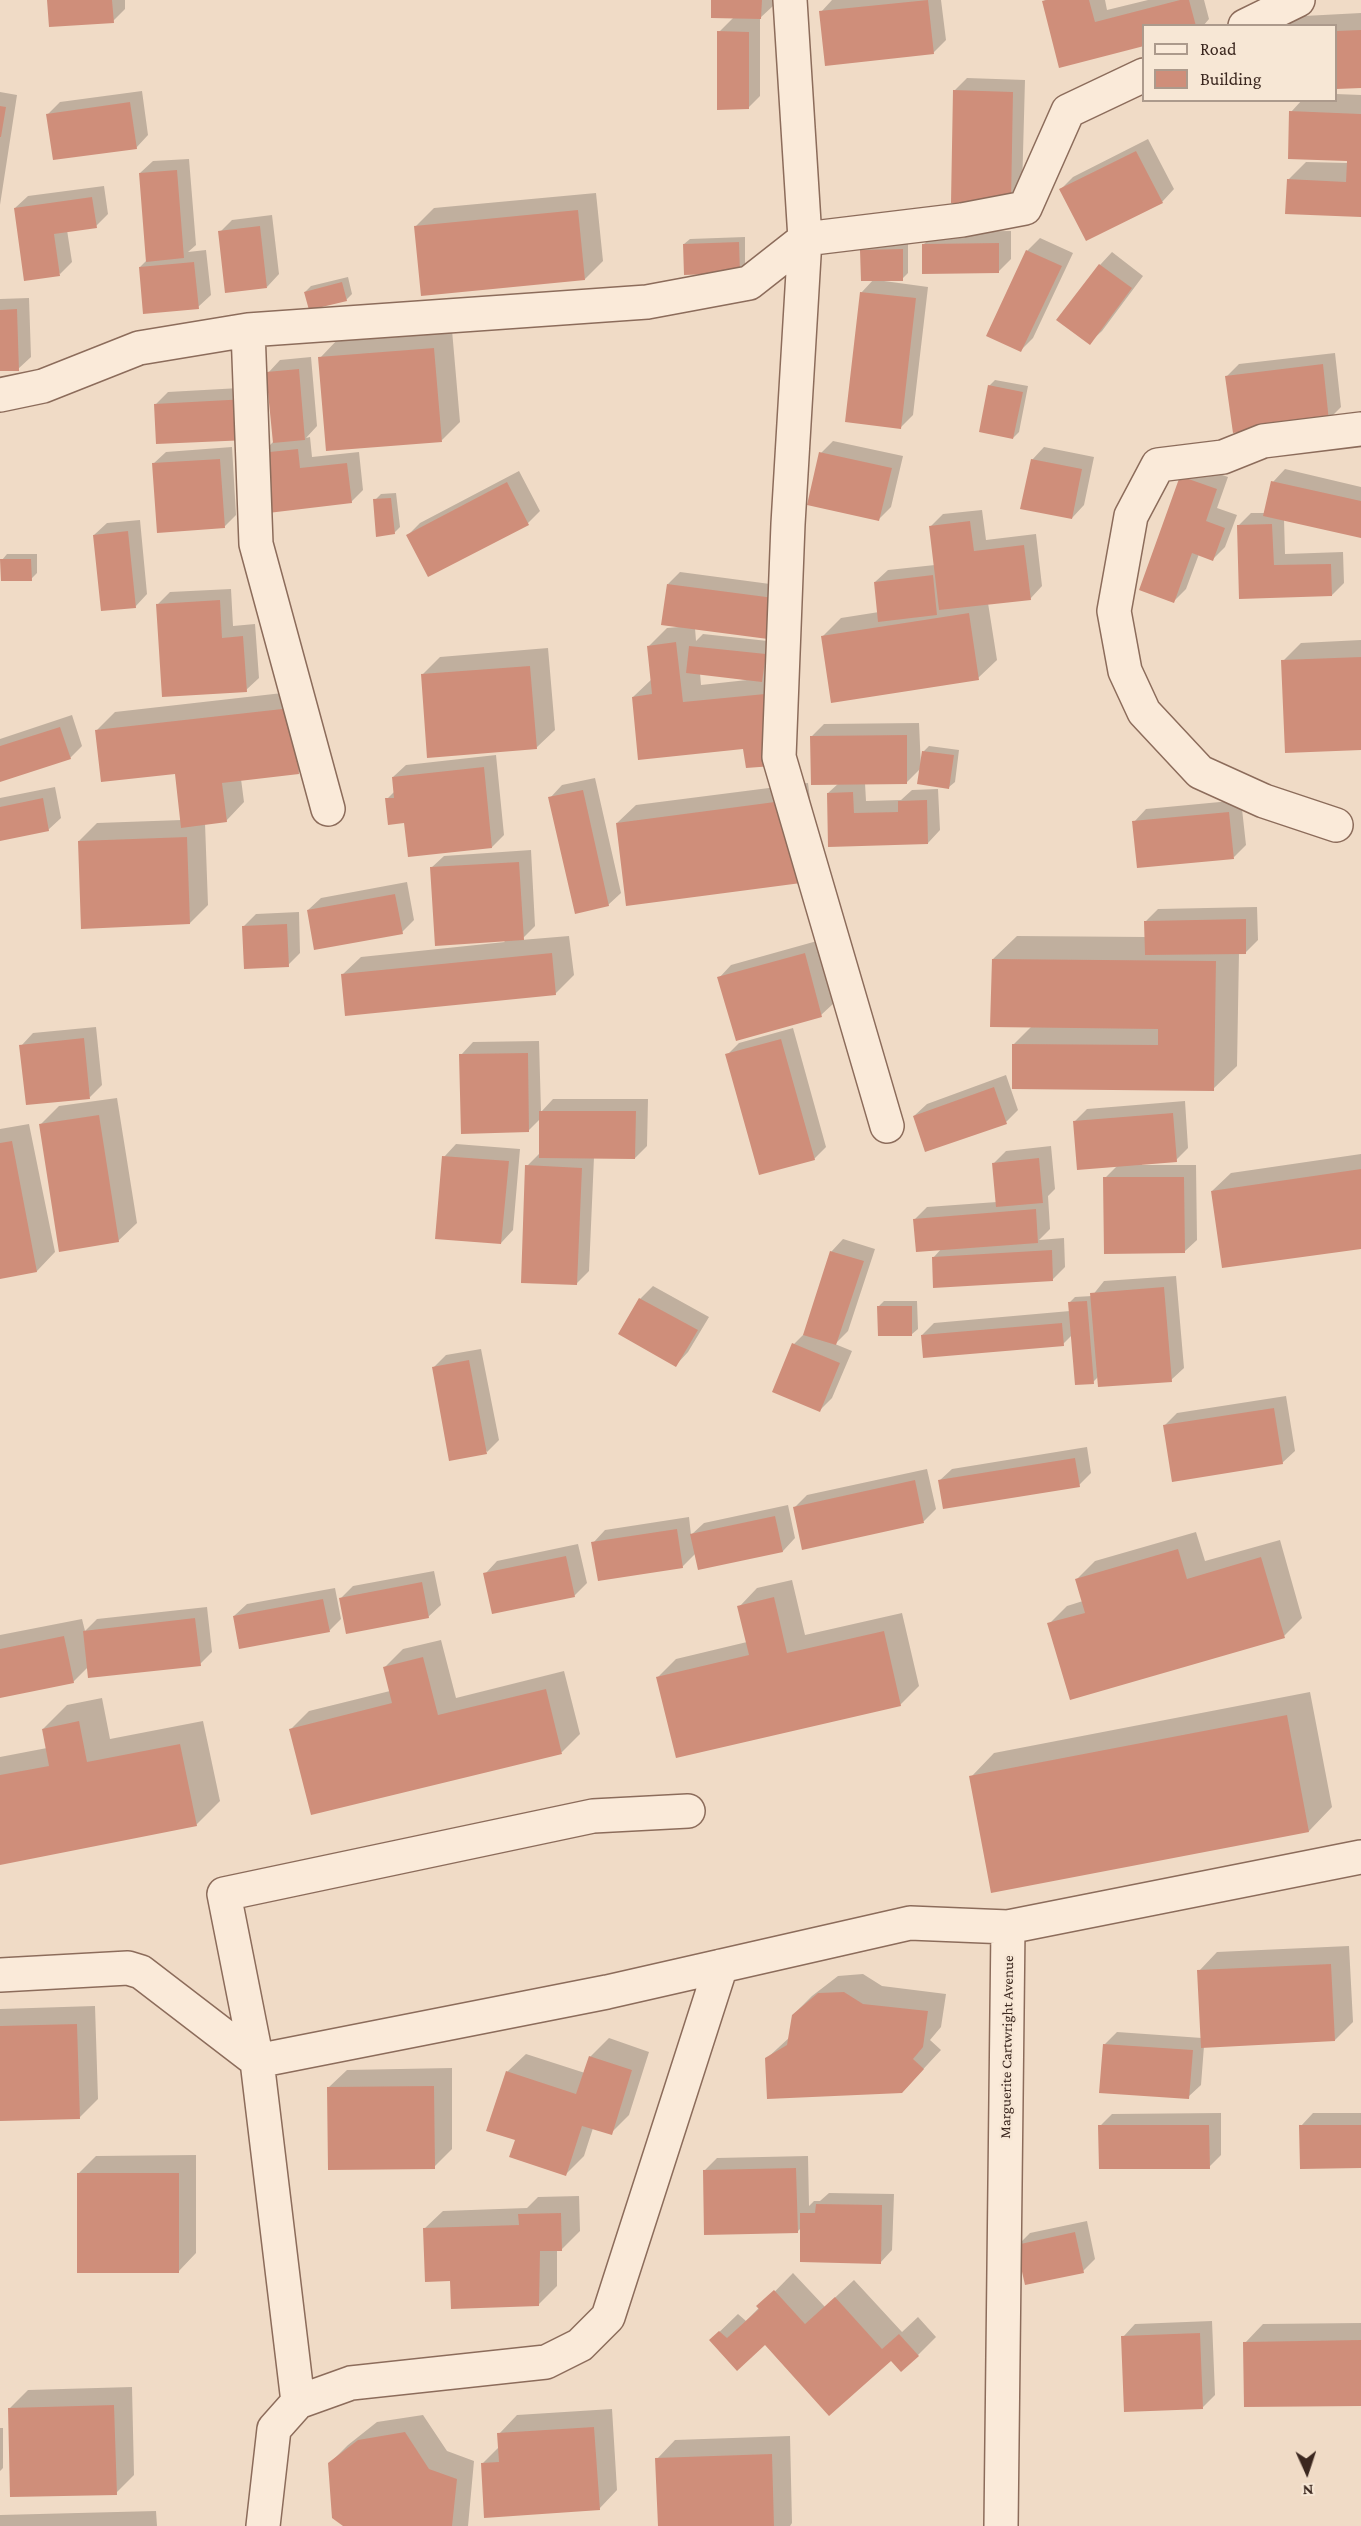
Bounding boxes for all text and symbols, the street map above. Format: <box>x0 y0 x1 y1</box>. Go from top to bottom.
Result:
legend <box>1142 24 1337 102</box>
text: Road <box>1200 39 1237 59</box>
text: Building <box>1200 69 1261 89</box>
street label: Marguerite Cartwright Avenue <box>996 1955 1018 2139</box>
north arrow <box>1277 2442 1337 2502</box>
text: N <box>1302 2482 1314 2499</box>

